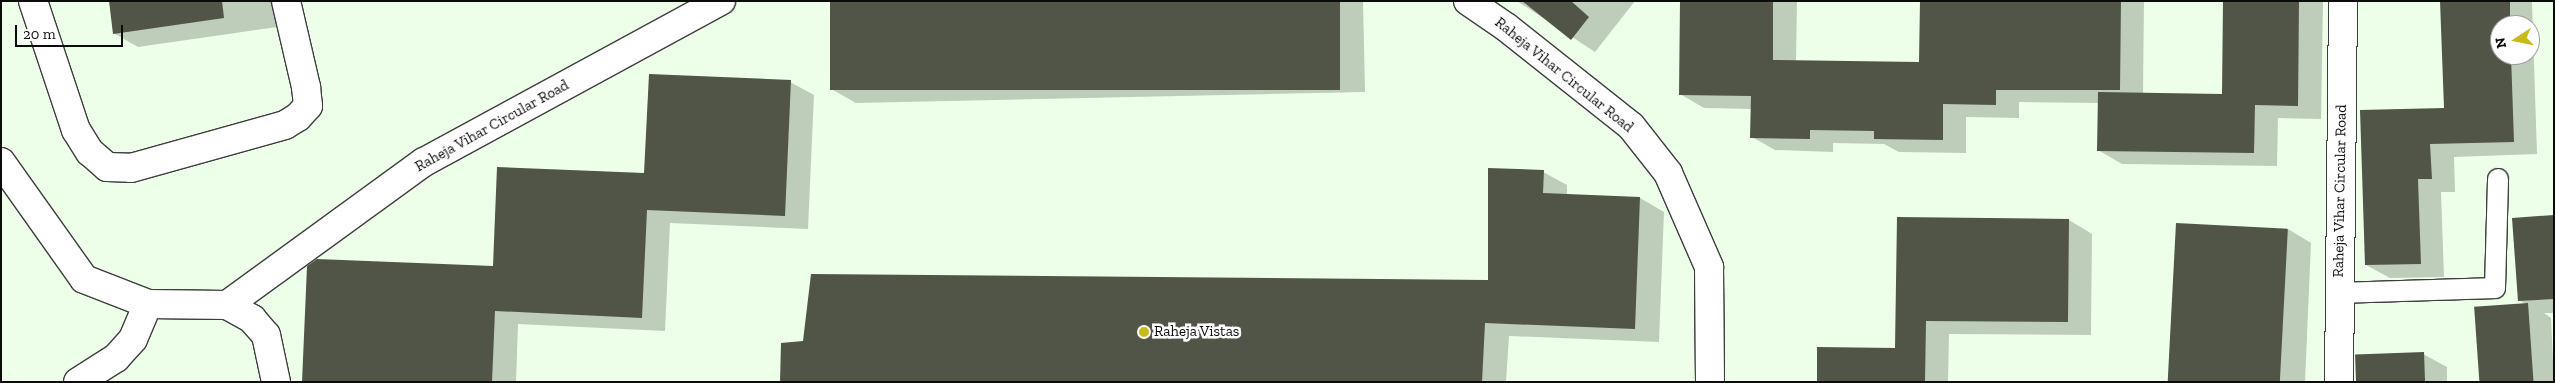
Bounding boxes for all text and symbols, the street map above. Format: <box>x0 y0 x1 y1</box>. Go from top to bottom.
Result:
street label: Raheja Vihar Circular Road <box>1491 13 1637 137</box>
scale bar <box>18 15 125 47</box>
north arrow <box>2490 15 2540 65</box>
text: 20 m <box>23 25 56 43</box>
text: N <box>2491 36 2510 50</box>
street label: Raheja Vihar Circular Road <box>412 76 572 176</box>
street label: Raheja Vihar Circular Road <box>2329 104 2351 278</box>
place label: Raheja Vistas <box>1154 323 1240 341</box>
marker: Raheja Vistas <box>1138 326 1150 338</box>

